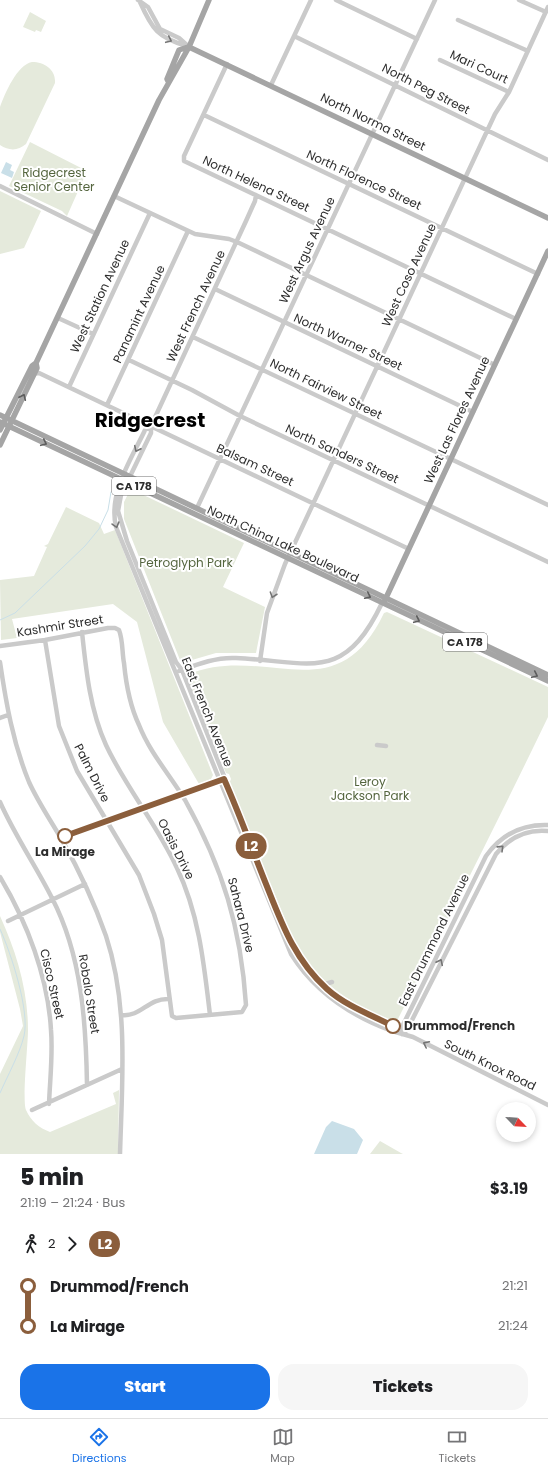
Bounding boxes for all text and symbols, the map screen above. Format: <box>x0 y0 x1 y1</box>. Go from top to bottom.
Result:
one-way arrow <box>165 35 172 43</box>
street label: Mari Court <box>447 46 511 87</box>
street label: North Peg Street <box>379 59 473 118</box>
street label: North Norma Street <box>318 89 429 154</box>
street label: North Florence Street <box>304 145 425 214</box>
street label: North Helena Street <box>200 151 312 216</box>
park label: Ridgecrest Senior Center <box>13 164 95 195</box>
street label: West Argus Avenue <box>274 194 339 306</box>
street label: West Coso Avenue <box>377 220 440 329</box>
street label: West Station Avenue <box>66 236 133 355</box>
street label: West French Avenue <box>162 247 229 365</box>
street label: Panamint Avenue <box>108 262 169 366</box>
street label: North Warner Street <box>291 309 405 374</box>
street label: West Las Flores Avenue <box>419 353 494 486</box>
street label: North Fairview Street <box>267 354 385 423</box>
one-way arrow <box>18 394 26 401</box>
district label: Ridgecrest <box>95 406 205 434</box>
street label: North Sanders Street <box>283 420 402 487</box>
one-way arrow <box>40 438 48 446</box>
street label: Balsam Street <box>214 439 297 490</box>
one-way arrow <box>134 445 141 452</box>
road number: CA 178 <box>112 477 156 495</box>
street label: North China Lake Boulevard <box>205 501 362 586</box>
one-way arrow <box>111 521 120 528</box>
park label: Petroglyph Park <box>139 554 234 571</box>
one-way arrow <box>269 591 277 598</box>
one-way arrow <box>363 591 371 599</box>
street label: Kashmir Street <box>15 610 104 641</box>
one-way arrow <box>413 615 421 623</box>
road number: CA 178 <box>443 633 487 651</box>
street label: East French Avenue <box>178 654 237 769</box>
one-way arrow <box>530 670 538 678</box>
street label: Palm Drive <box>70 741 114 805</box>
park label: Leroy Jackson Park <box>331 773 410 804</box>
street label: Oasis Drive <box>154 815 199 882</box>
marker: La Mirage <box>57 828 73 844</box>
line badge: L2 <box>233 833 269 859</box>
text: L2 <box>244 836 258 856</box>
place label: La Mirage <box>35 843 96 860</box>
one-way arrow <box>496 845 504 853</box>
street label: East Drummond Avenue <box>394 871 473 1009</box>
street label: Sahara Drive <box>224 876 259 954</box>
street label: Cisco Street <box>36 947 69 1021</box>
street label: Robalo Street <box>75 953 104 1035</box>
one-way arrow <box>435 959 443 967</box>
place label: Drummod/French <box>404 1017 515 1034</box>
marker: Drummod/French <box>385 1018 401 1034</box>
street label: South Knox Road <box>441 1035 539 1094</box>
one-way arrow <box>422 1041 430 1048</box>
north arrow <box>496 1102 536 1142</box>
map controls <box>496 1102 536 1142</box>
text: 5 min <box>20 1162 84 1193</box>
text: $3.19 <box>490 1178 528 1199</box>
text: 21:19 – 21:24 · Bus <box>20 1193 125 1212</box>
icon: walk <box>20 1233 42 1255</box>
icon: forward <box>61 1233 83 1255</box>
text: 2 <box>48 1234 55 1253</box>
text: L2 <box>97 1234 112 1254</box>
text: Drummod/French <box>50 1276 189 1297</box>
text: 21:21 <box>502 1276 528 1295</box>
text: La Mirage <box>50 1316 125 1337</box>
text: 21:24 <box>498 1316 528 1335</box>
button: Start <box>20 1364 270 1410</box>
button: Tickets <box>278 1364 528 1410</box>
tab: Directions <box>72 1426 127 1467</box>
tab: Map <box>270 1426 295 1467</box>
tab: Tickets <box>439 1426 476 1467</box>

